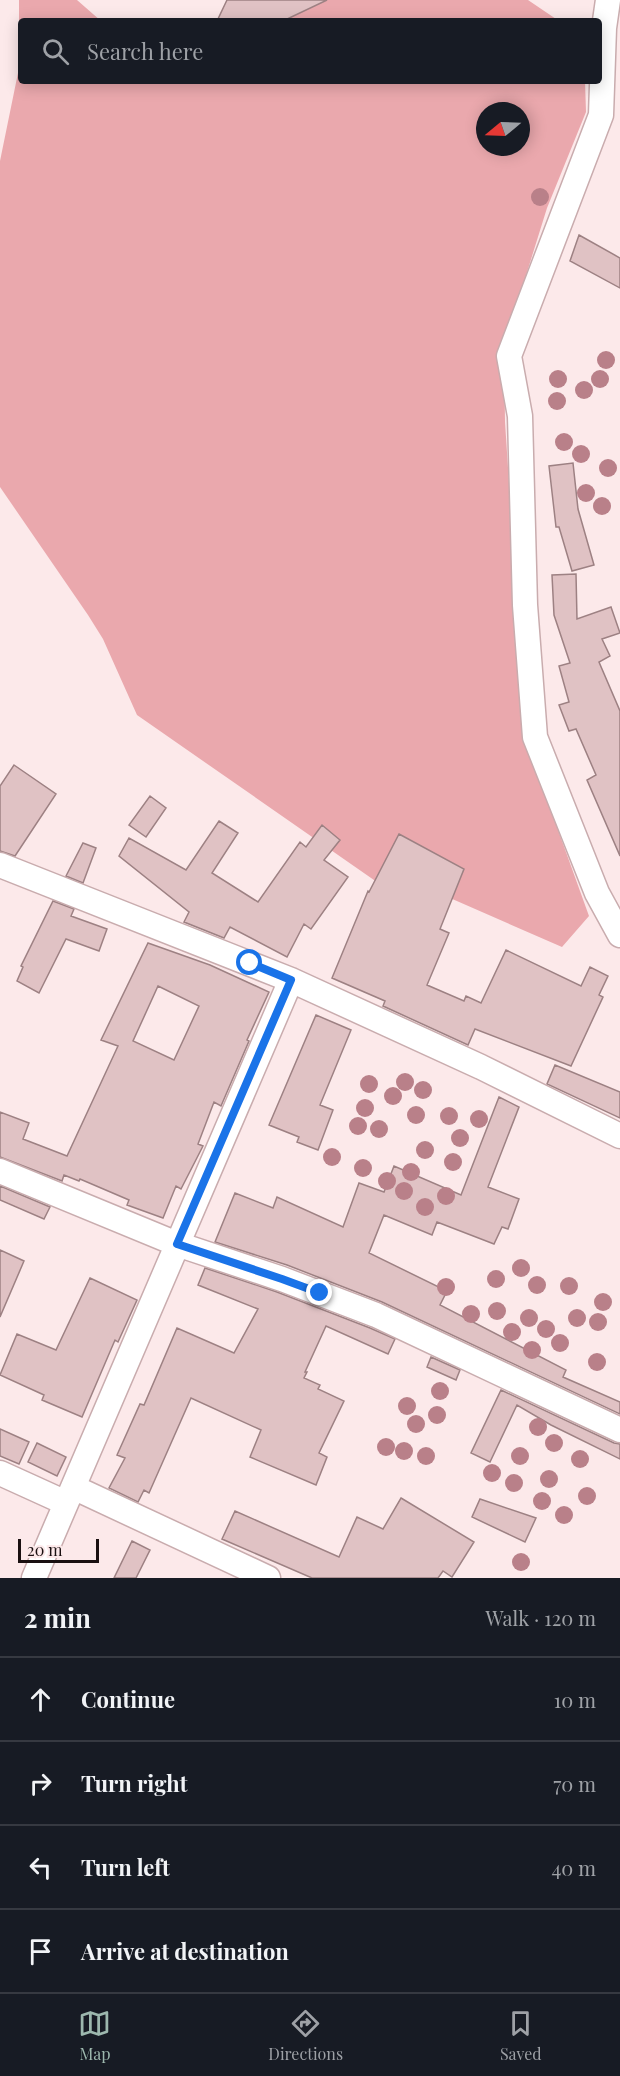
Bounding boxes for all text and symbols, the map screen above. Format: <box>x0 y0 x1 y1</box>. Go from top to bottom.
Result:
search box <box>18 18 602 84</box>
icon: search <box>39 35 72 68</box>
text: Search here <box>87 36 203 66</box>
north arrow <box>476 102 530 156</box>
route start <box>236 949 262 975</box>
route end <box>306 1279 332 1305</box>
scale bar <box>18 1536 99 1564</box>
text: 20 m <box>27 1539 62 1560</box>
text: 2 min <box>24 1600 91 1635</box>
text: Walk · 120 m <box>486 1604 596 1631</box>
icon: ahead <box>24 1683 57 1716</box>
text: Continue <box>81 1684 175 1714</box>
text: 10 m <box>554 1686 596 1713</box>
icon: right <box>24 1767 57 1800</box>
text: Turn right <box>81 1768 187 1798</box>
text: 70 m <box>553 1770 596 1797</box>
icon: left <box>24 1851 57 1884</box>
text: Turn left <box>81 1852 170 1882</box>
text: 40 m <box>551 1854 596 1881</box>
icon: arrive <box>24 1935 57 1968</box>
text: Arrive at destination <box>81 1936 289 1966</box>
tab: Map <box>78 2007 111 2064</box>
tab: Directions <box>268 2007 343 2064</box>
tab: Saved <box>500 2007 542 2064</box>

